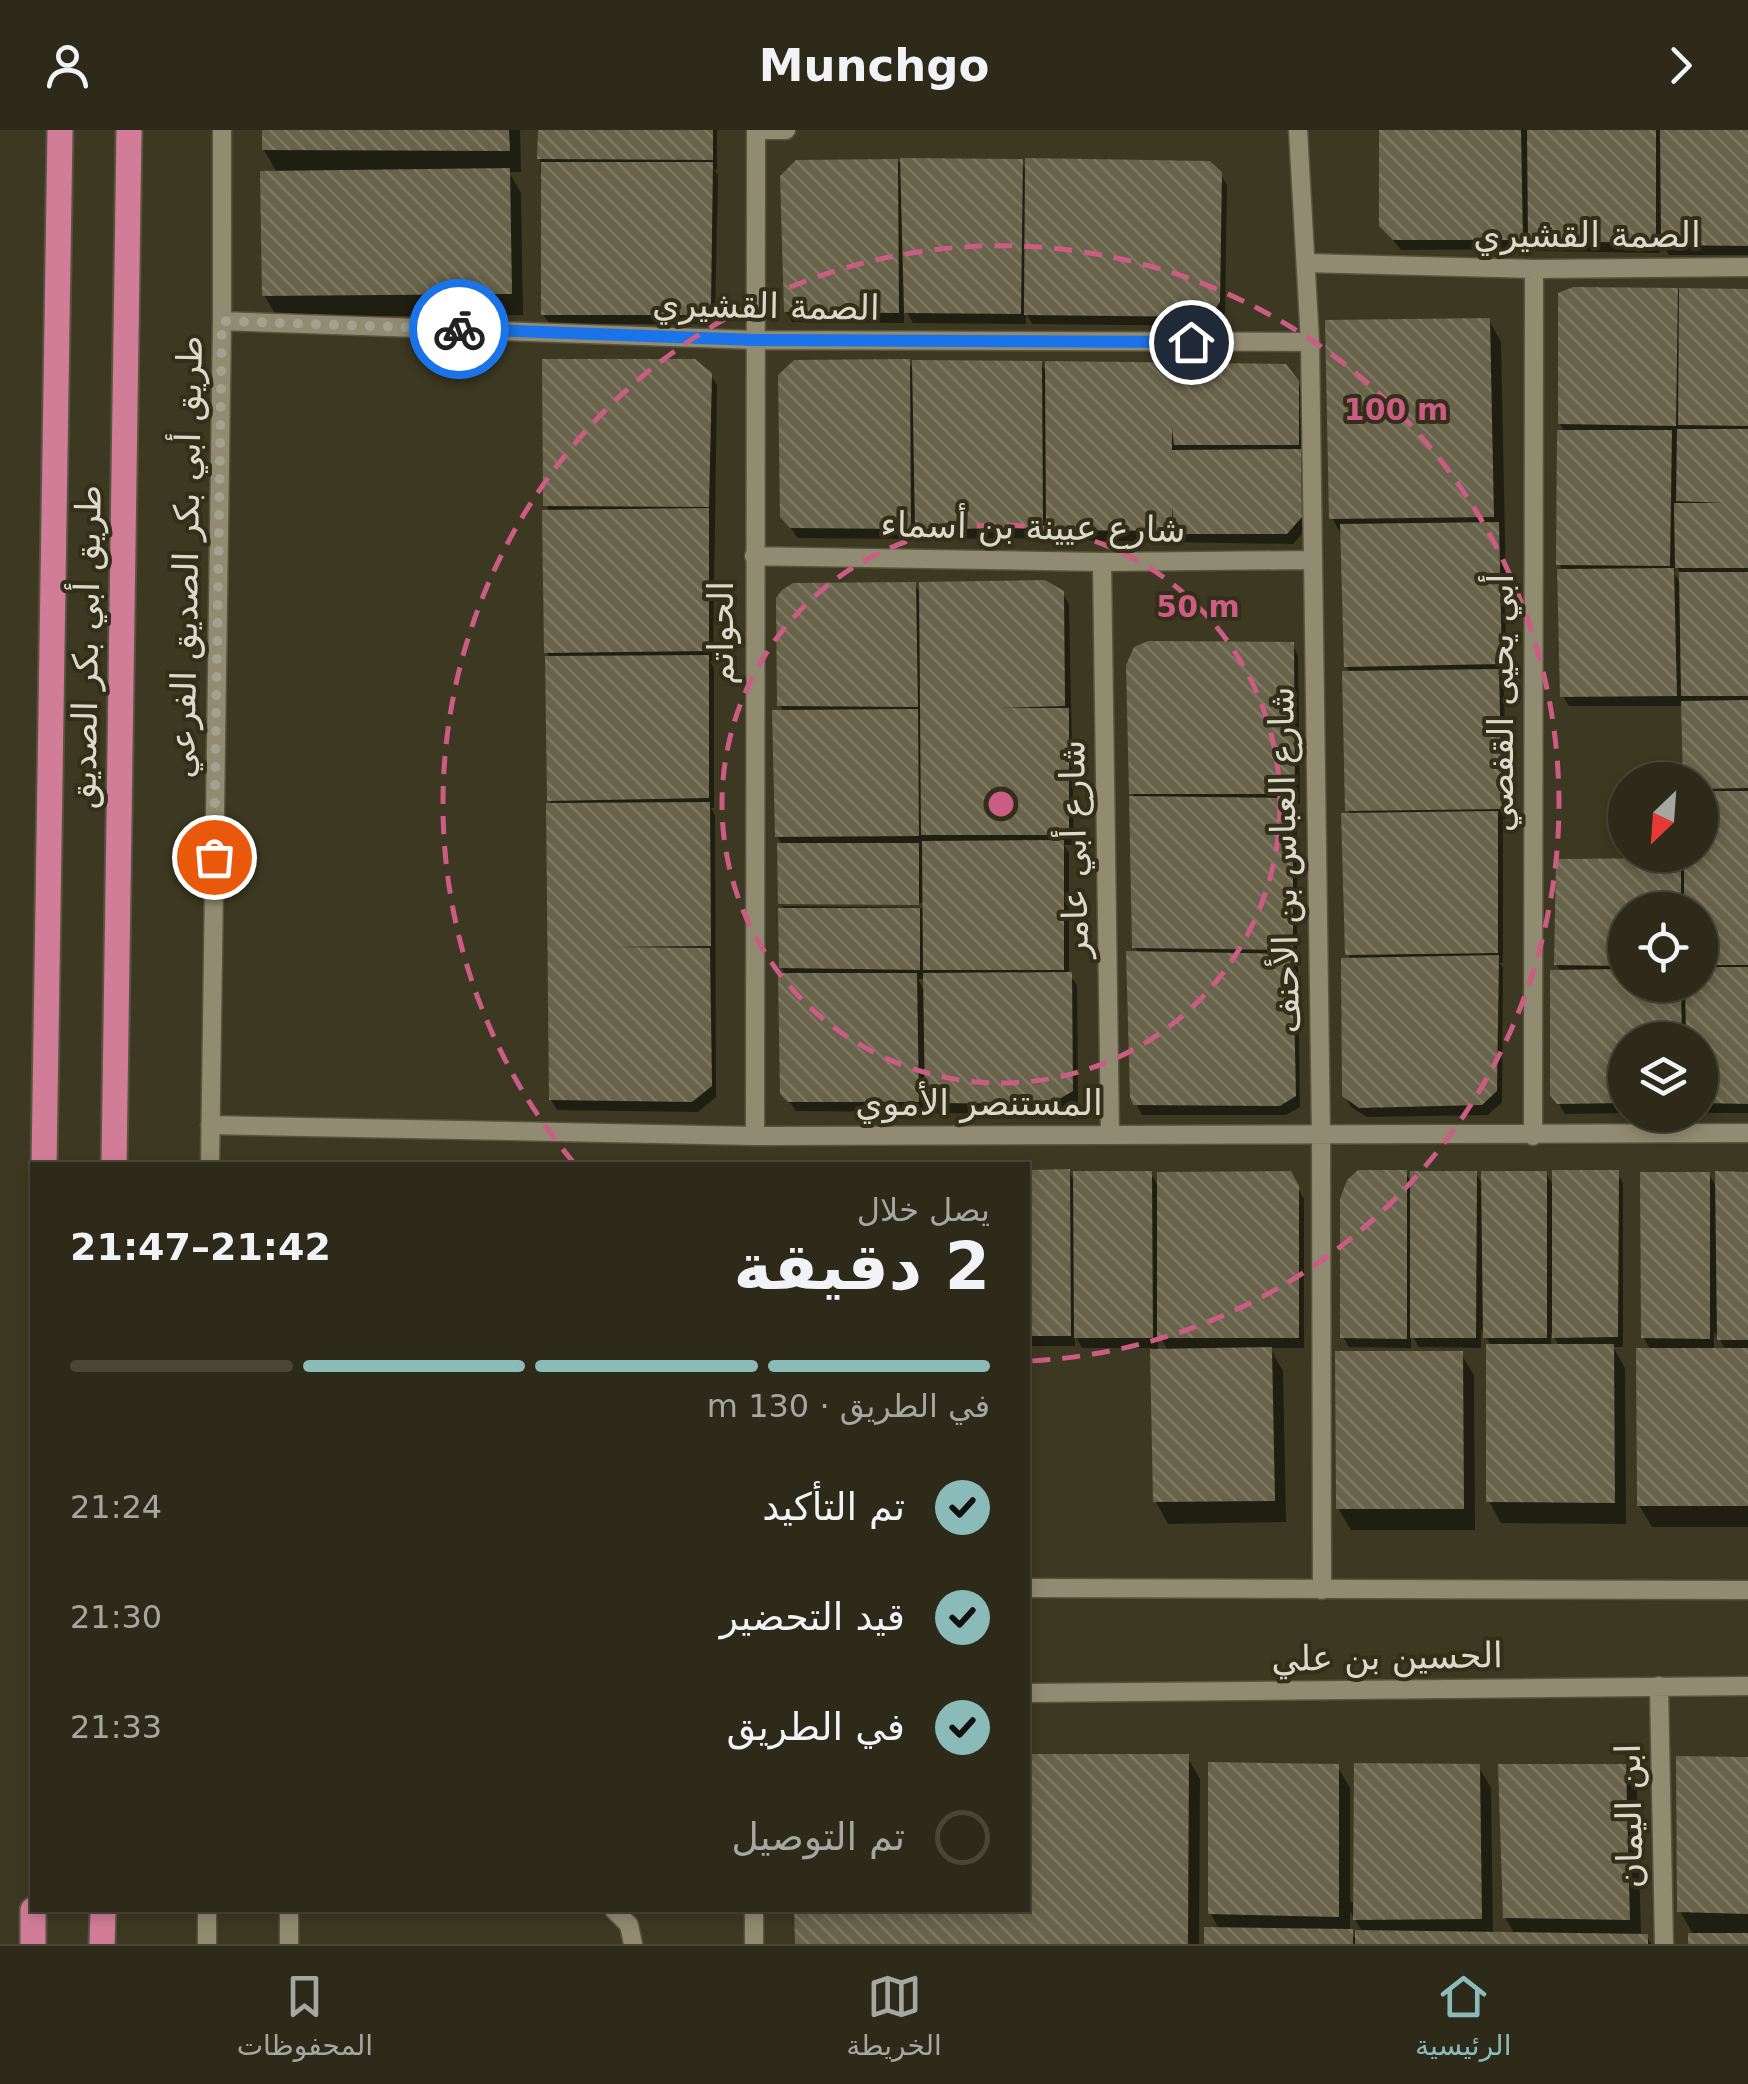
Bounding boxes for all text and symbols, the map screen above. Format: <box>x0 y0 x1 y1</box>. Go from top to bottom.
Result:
icon: person <box>40 38 95 93</box>
icon: forward <box>1653 38 1708 93</box>
text: Munchgo <box>759 39 989 92</box>
street label: الصمة القشيري <box>1473 215 1701 256</box>
courier <box>409 279 509 379</box>
street label: الصمة القشيري <box>652 284 880 329</box>
pin <box>1149 300 1234 385</box>
icon: bike <box>432 302 487 357</box>
icon: home <box>1164 315 1219 370</box>
street label: طريق أبي بكر الصديق الفرعي <box>159 335 211 779</box>
text: 100 m <box>1344 392 1448 427</box>
street label: طريق أبي بكر الصديق <box>60 484 110 810</box>
street label: شارع عيينة بن أسماء <box>880 501 1186 551</box>
street label: أبي يحيى القفصي <box>1478 574 1522 832</box>
street label: الحواتم <box>701 581 742 685</box>
text: 50 m <box>1156 589 1240 624</box>
street label: شارع العباس بن الأحنف <box>1259 686 1308 1034</box>
street label: شارع أبي عامر <box>1049 740 1097 961</box>
north arrow <box>1608 762 1718 872</box>
map controls <box>1608 762 1718 1132</box>
centre of rings <box>983 786 1019 822</box>
pin <box>172 815 257 900</box>
icon: bag <box>187 830 242 885</box>
button: locate <box>1608 892 1718 1002</box>
button: layers <box>1608 1022 1718 1132</box>
street label: المستنصر الأموي <box>855 1081 1103 1124</box>
text: يصل خلال <box>857 1191 990 1229</box>
text: 21:42–21:47 <box>70 1225 331 1269</box>
text: 2 دقيقة <box>733 1229 990 1304</box>
text: في الطريق · 130 m <box>707 1387 990 1425</box>
icon: check <box>935 1480 990 1535</box>
text: تم التأكيد <box>762 1485 905 1529</box>
text: 21:24 <box>70 1488 162 1526</box>
icon: check <box>935 1590 990 1645</box>
text: قيد التحضير <box>720 1595 905 1639</box>
text: 21:30 <box>70 1598 162 1636</box>
street label: الحسين بن علي <box>1271 1635 1503 1680</box>
icon: check <box>935 1700 990 1755</box>
text: في الطريق <box>727 1705 905 1749</box>
text: 21:33 <box>70 1708 162 1746</box>
street label: ابن اليمان <box>1608 1743 1651 1889</box>
text: تم التوصيل <box>731 1815 905 1859</box>
tab: المحفوظات <box>237 1969 373 2062</box>
tab: الخريطة <box>846 1969 942 2062</box>
tab: الرئيسية <box>1415 1969 1511 2062</box>

